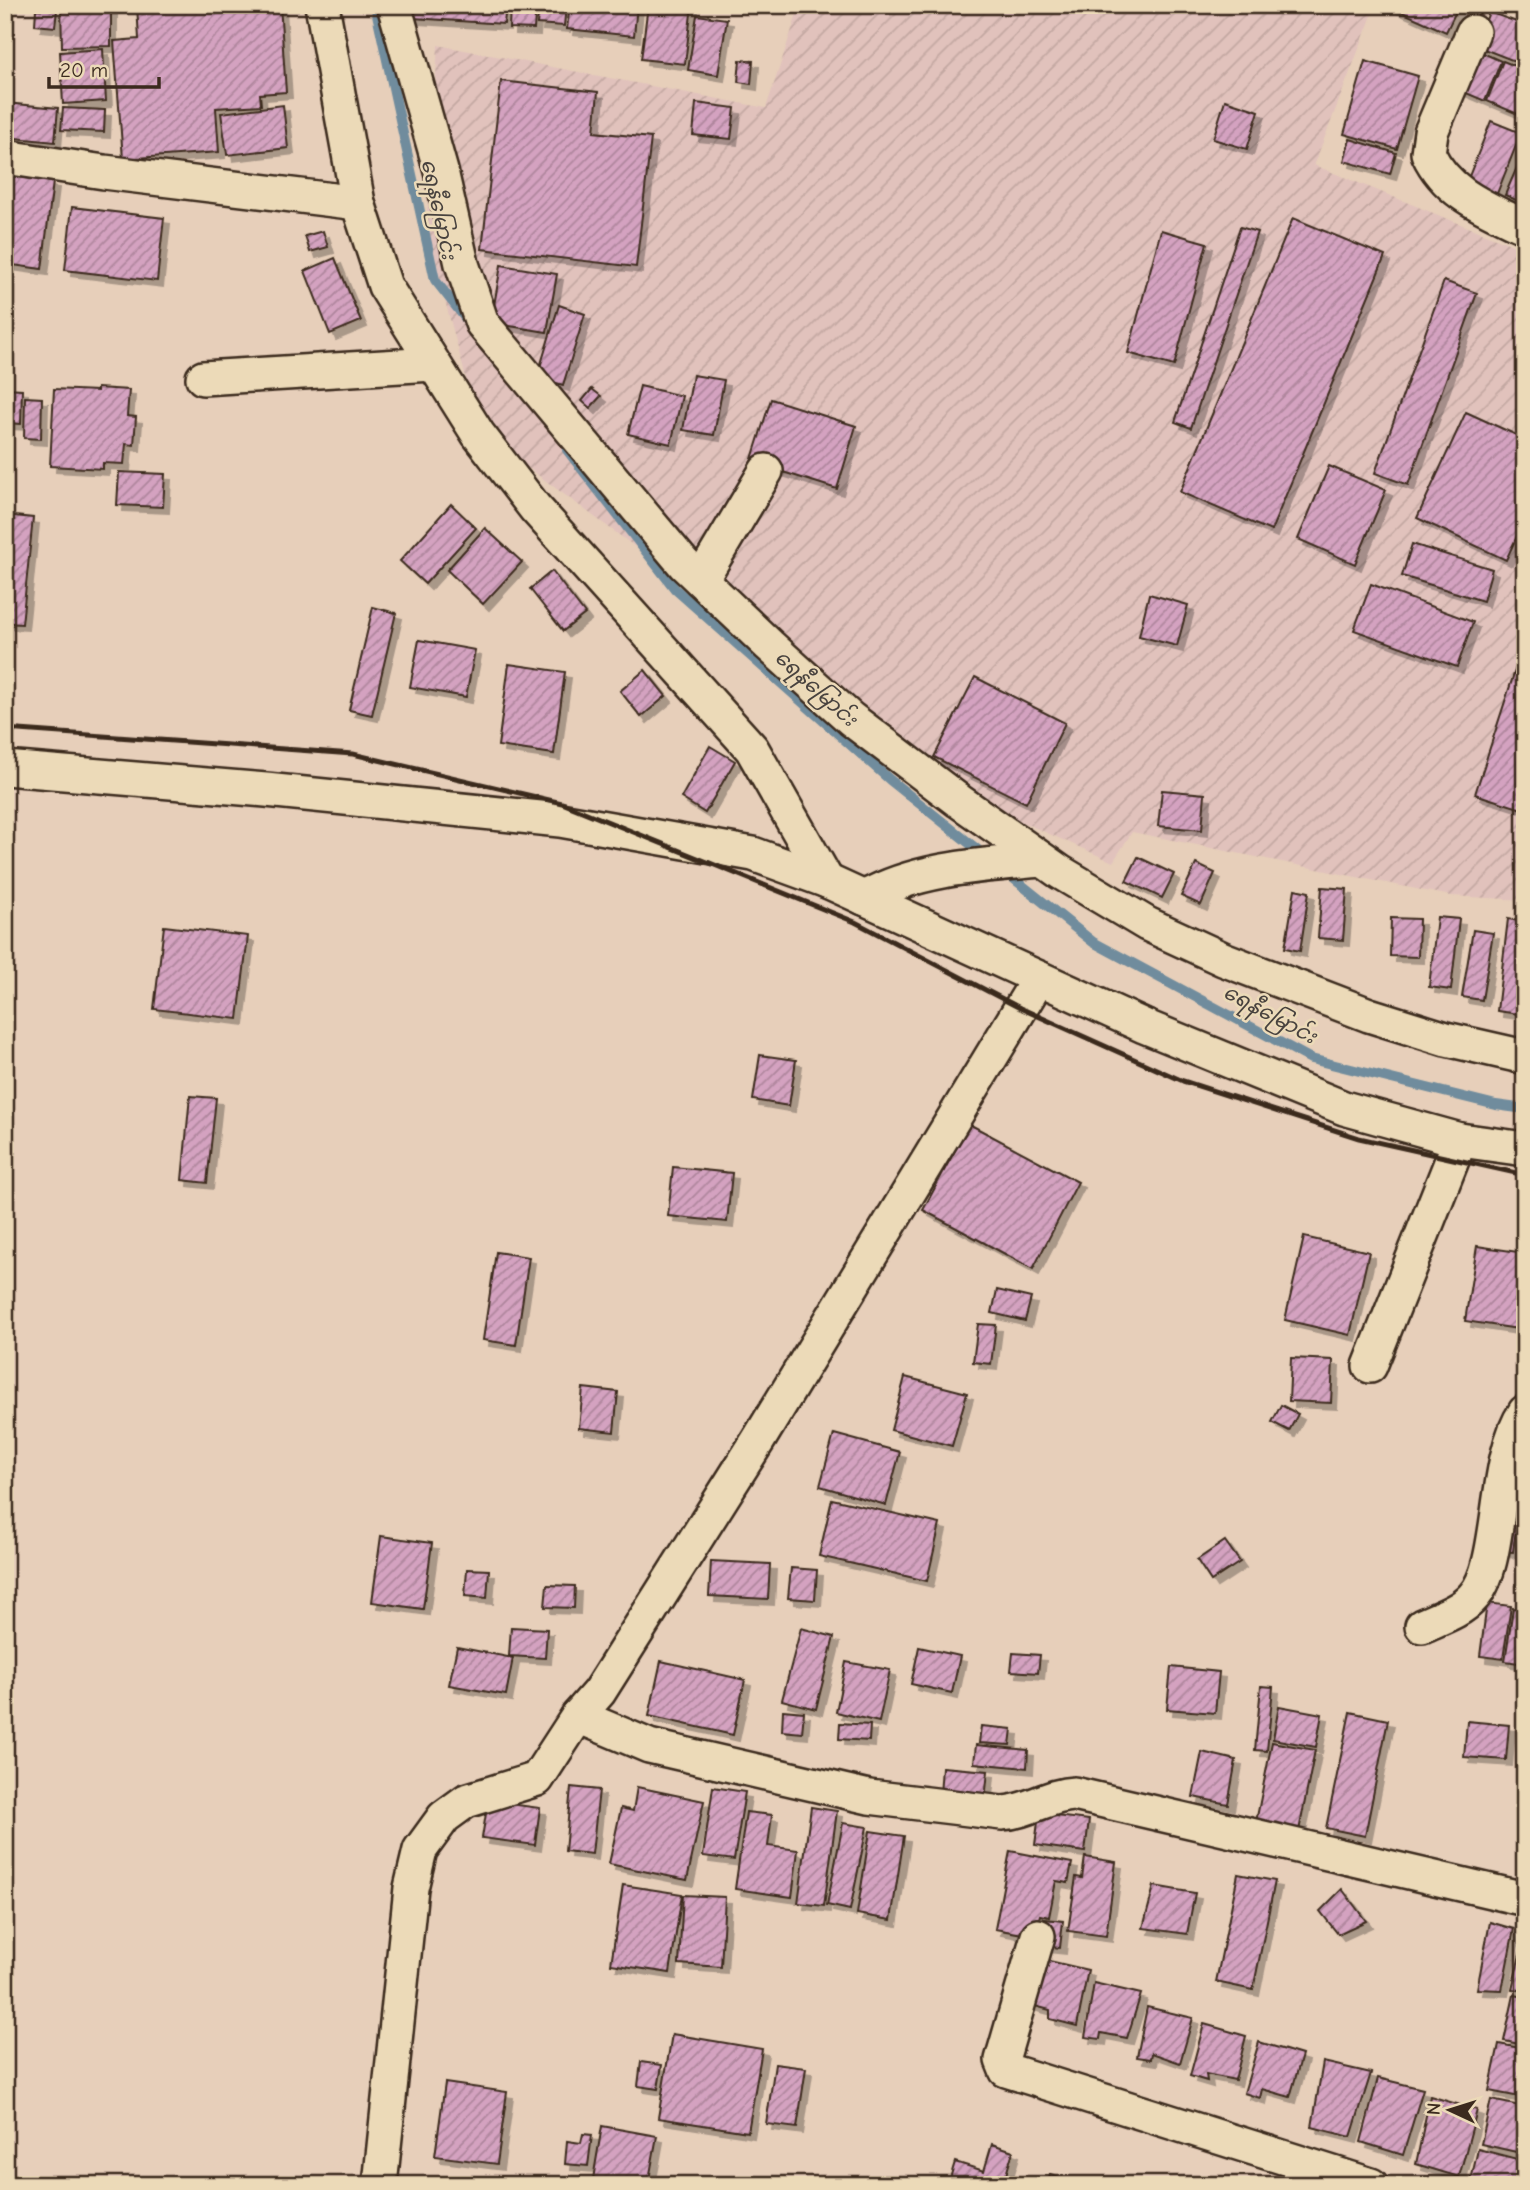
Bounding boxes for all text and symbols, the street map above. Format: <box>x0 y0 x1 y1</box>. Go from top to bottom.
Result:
scale bar <box>49 46 159 90</box>
text: 20 m <box>60 58 108 82</box>
water label: ရေနီမြောင်း <box>412 156 465 264</box>
water label: ရေနီမြောင်း <box>767 643 865 736</box>
water label: ရေနီမြောင်း <box>1217 977 1324 1054</box>
north arrow <box>1414 2074 1484 2144</box>
text: N <box>1423 2102 1445 2116</box>

